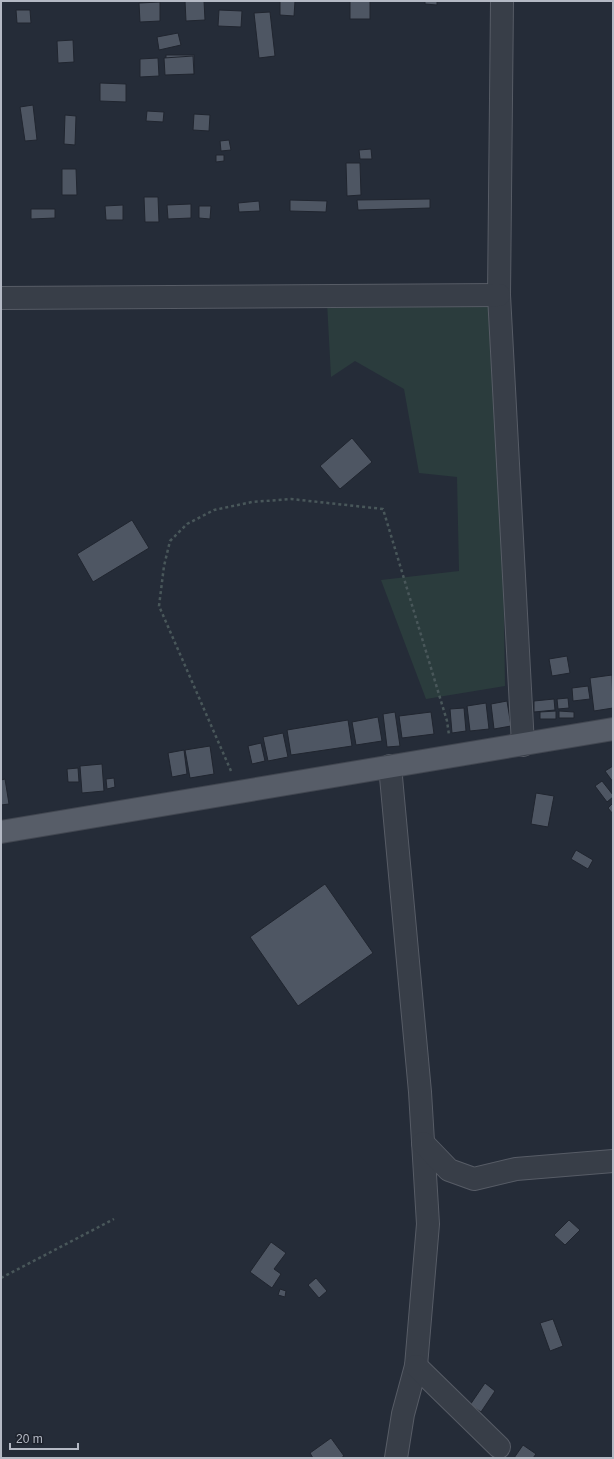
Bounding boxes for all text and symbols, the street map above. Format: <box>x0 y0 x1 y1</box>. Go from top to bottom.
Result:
scale bar <box>10 1425 78 1451</box>
text: 20 m <box>16 1432 43 1446</box>

